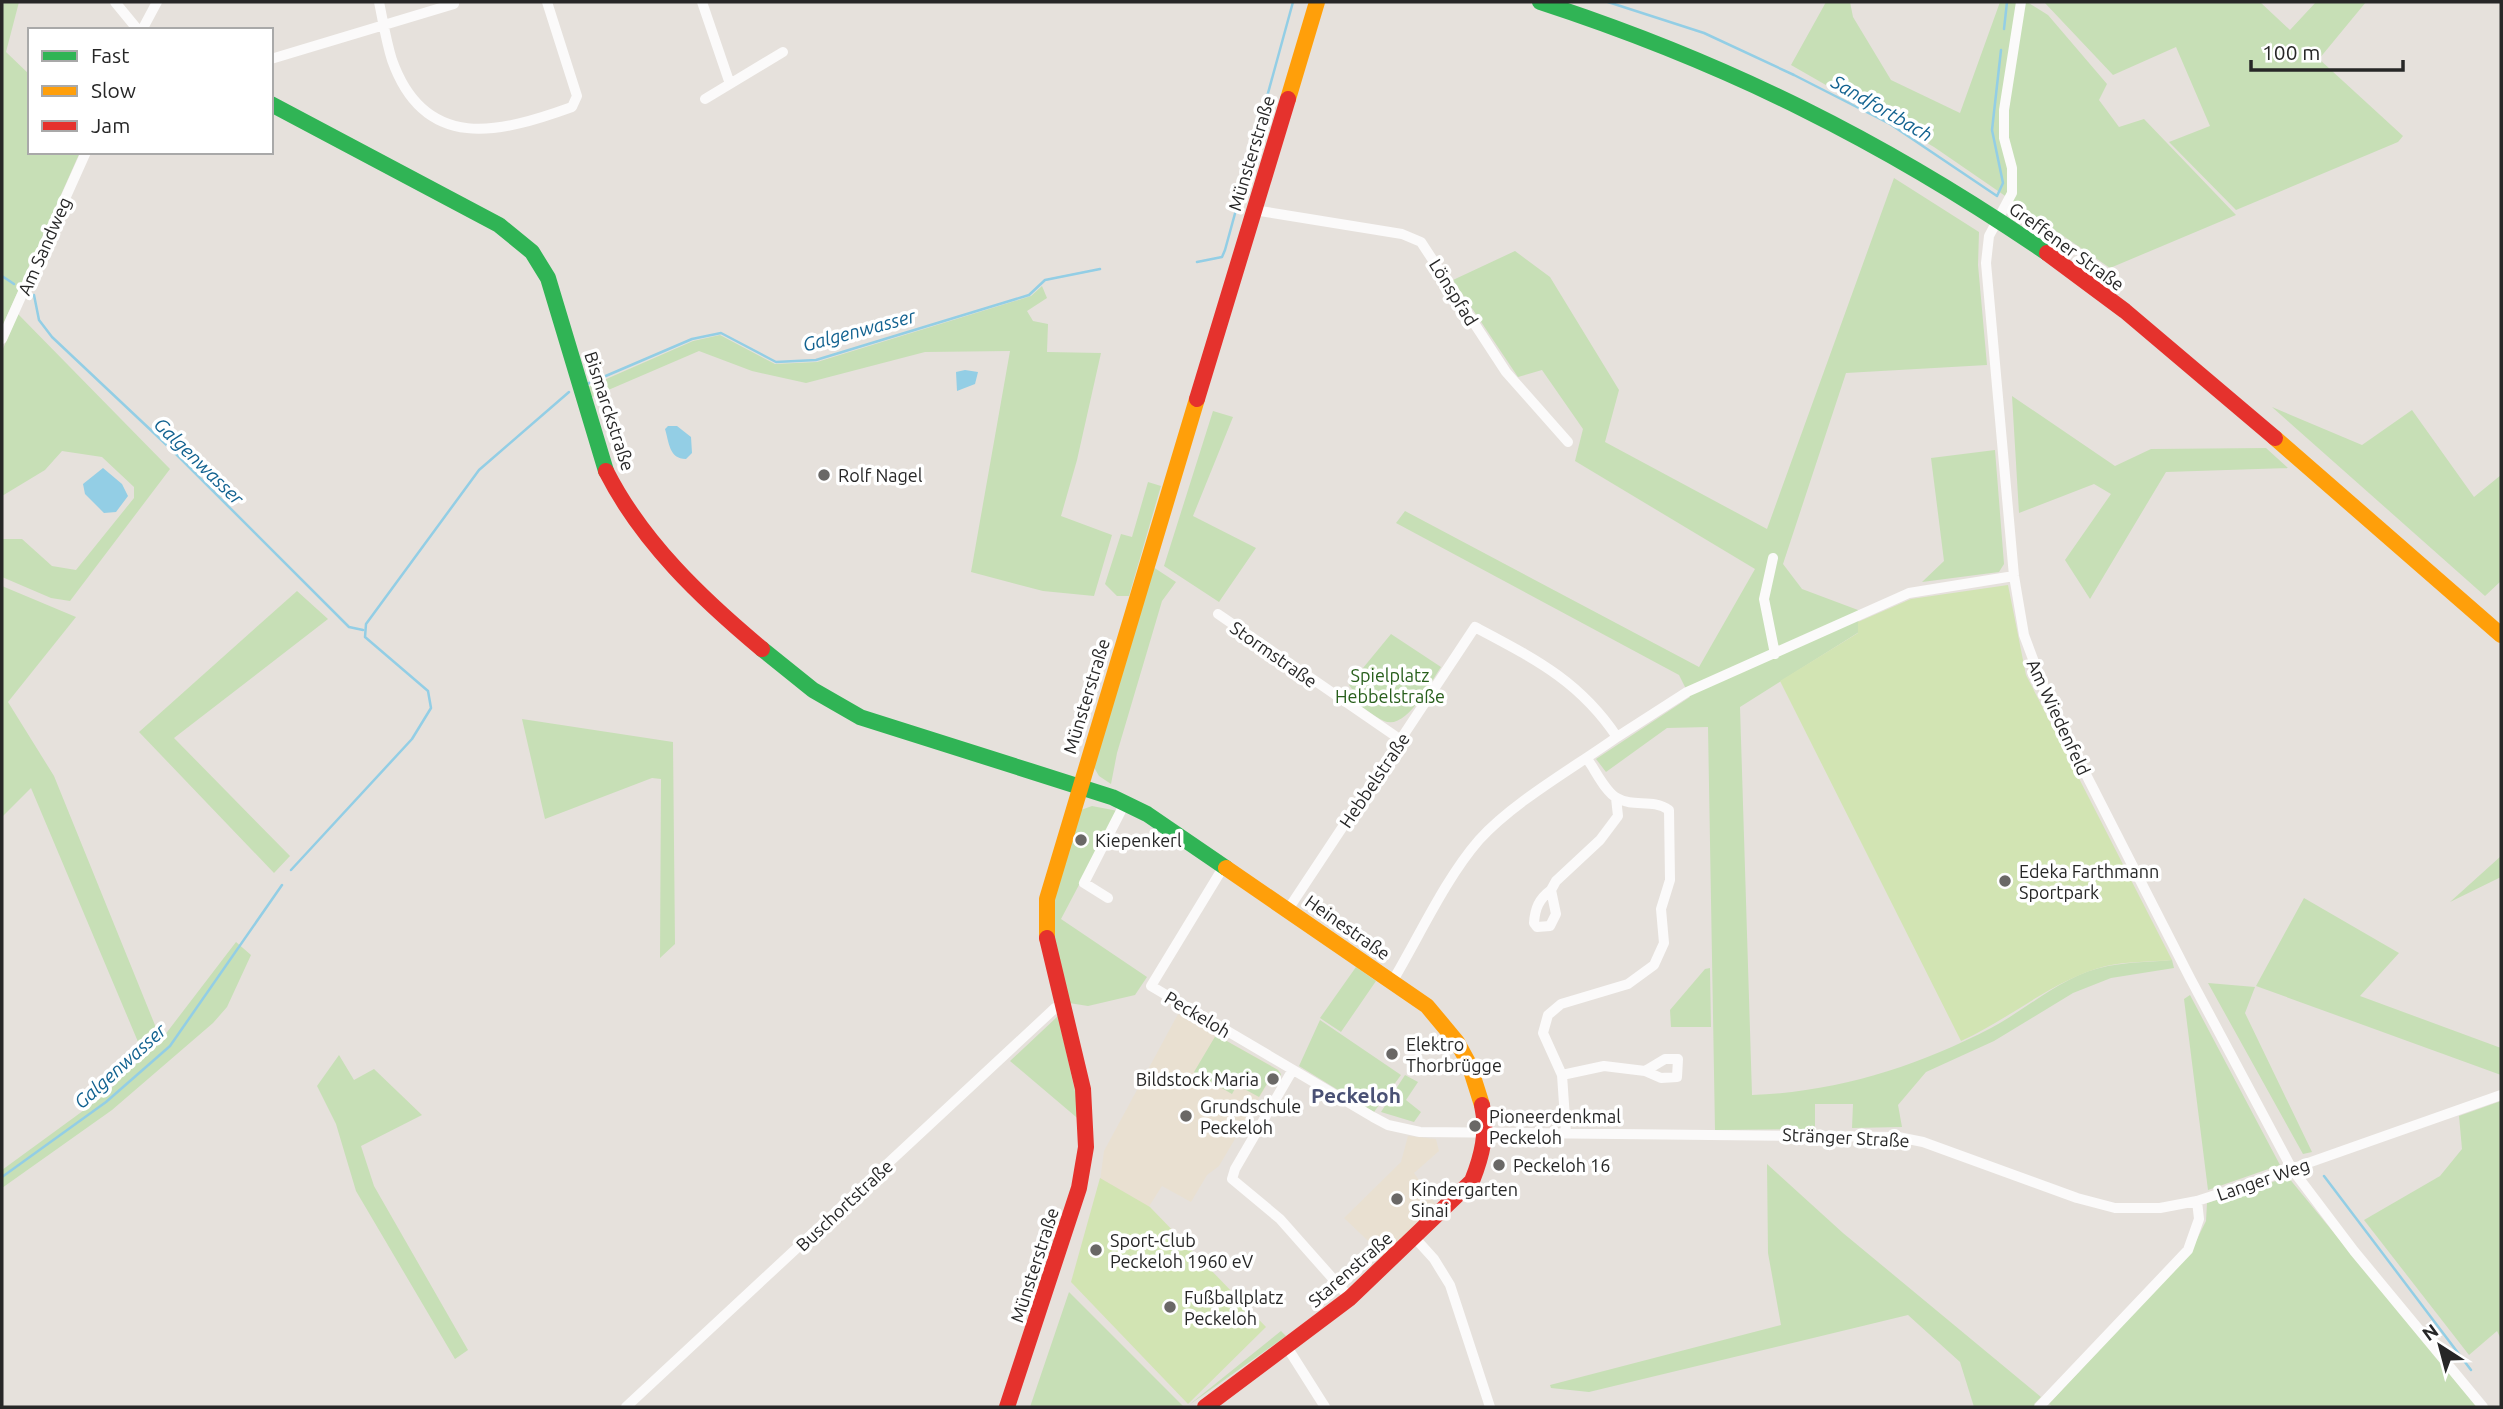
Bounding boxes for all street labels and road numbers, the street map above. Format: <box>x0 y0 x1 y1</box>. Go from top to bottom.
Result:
street label: Münsterstraße <box>1224 93 1278 213</box>
street label: Am Sandweg <box>13 194 75 298</box>
street label: Greffener Straße <box>2006 198 2128 294</box>
street label: Lönspfad <box>1426 255 1482 329</box>
street label: Bismarckstraße <box>581 349 639 473</box>
street label: Stormstraße <box>1227 617 1321 691</box>
street label: Münsterstraße <box>1059 636 1113 756</box>
street label: Am Wiedenfeld <box>2023 656 2095 778</box>
street label: Hebbelstraße <box>1335 729 1413 831</box>
street label: Heinestraße <box>1302 890 1394 964</box>
street label: Peckeloh <box>1162 987 1234 1041</box>
street label: Stränger Straße <box>1782 1124 1910 1150</box>
street label: Langer Weg <box>2214 1154 2312 1204</box>
street label: Buschortstraße <box>792 1155 896 1255</box>
street label: Münsterstraße <box>1006 1205 1062 1325</box>
street label: Starenstraße <box>1304 1227 1396 1311</box>

